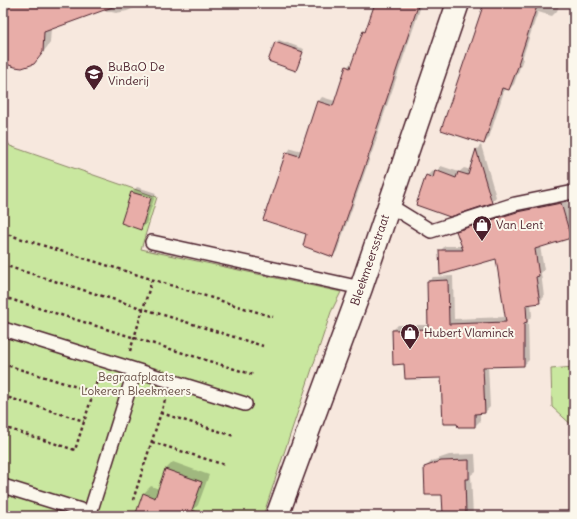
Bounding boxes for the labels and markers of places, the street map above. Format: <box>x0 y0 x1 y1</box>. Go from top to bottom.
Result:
place label: BuBaO De Vinderij <box>108 59 165 88</box>
school or university icon: BuBaO De Vinderij <box>83 63 105 91</box>
shop icon: Van Lent <box>471 214 493 242</box>
place label: Van Lent <box>496 217 543 232</box>
shop icon: Hubert Vlaminck <box>399 322 421 350</box>
place label: Hubert Vlaminck <box>424 325 514 340</box>

